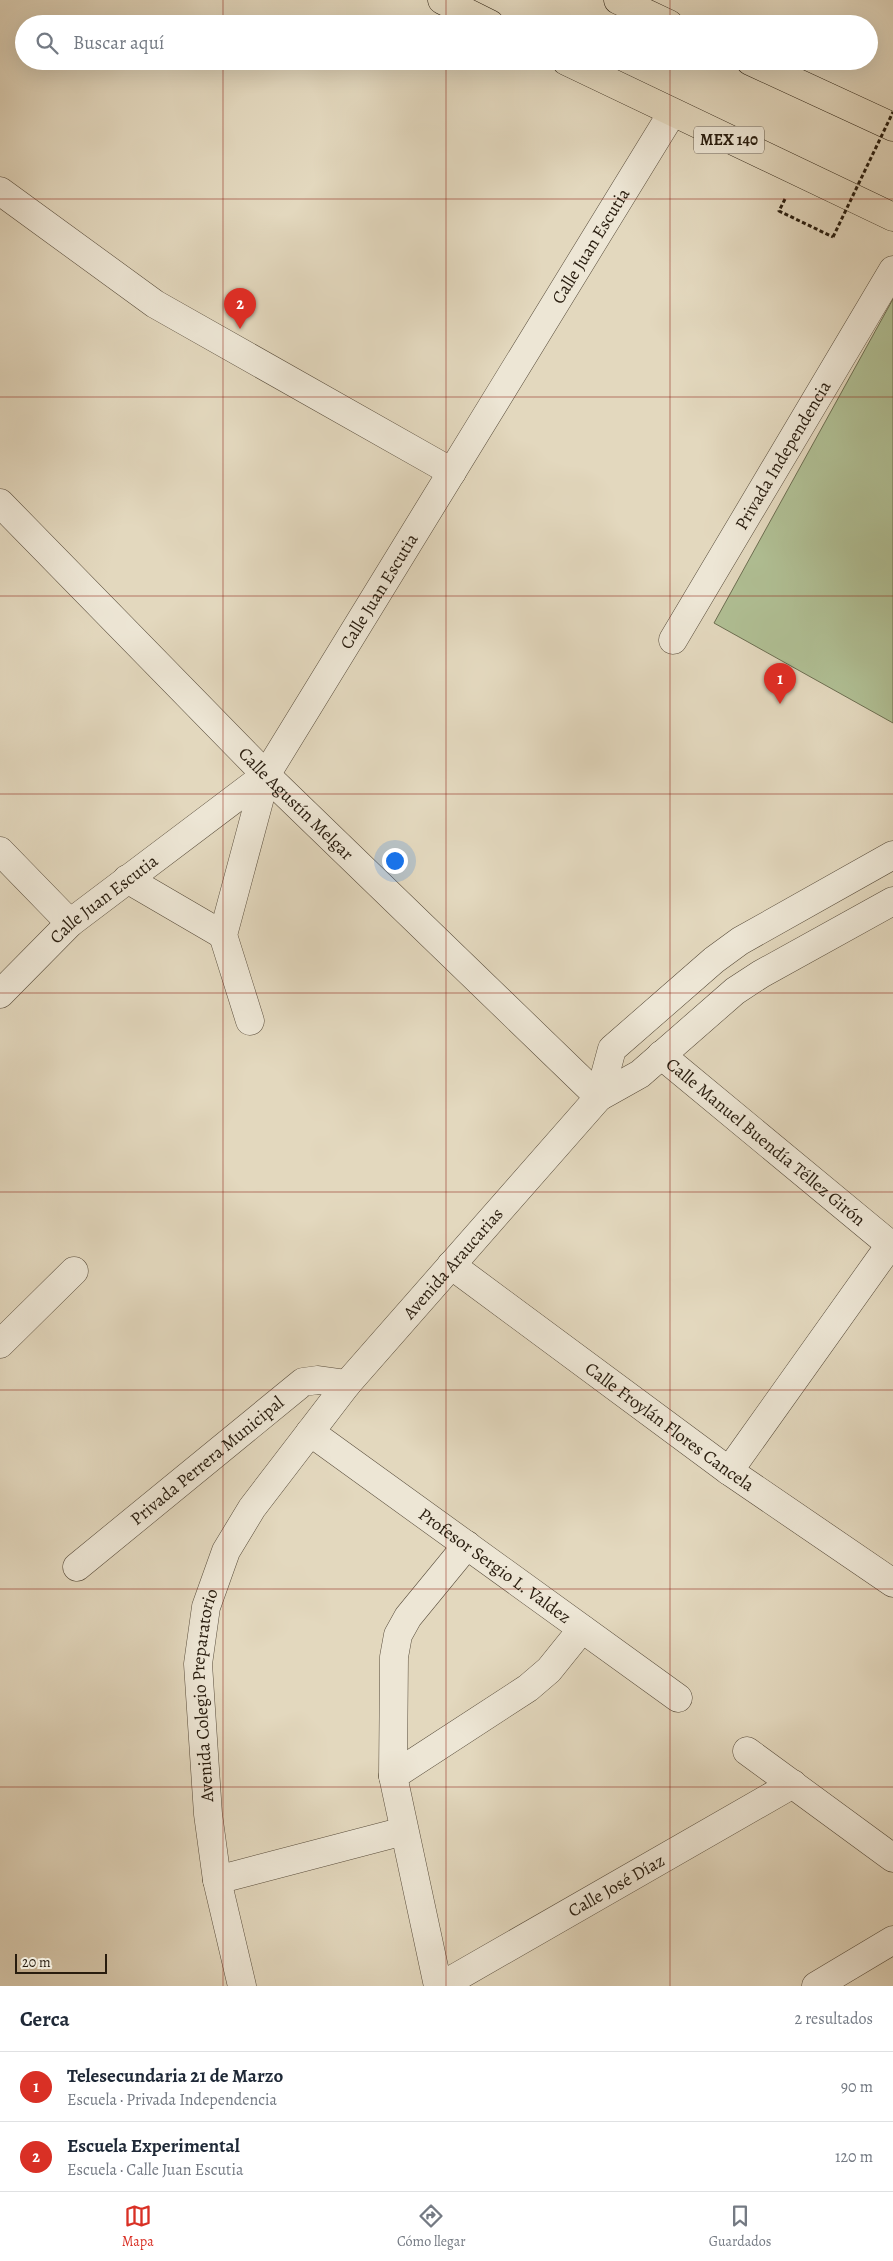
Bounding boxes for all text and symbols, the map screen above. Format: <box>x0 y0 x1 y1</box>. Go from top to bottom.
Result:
search box <box>15 15 878 70</box>
icon: search <box>33 29 61 57</box>
text: Buscar aquí <box>73 30 164 56</box>
road number: MEX 140 <box>694 126 764 154</box>
street label: Calle Juan Escutia <box>546 183 636 308</box>
pin: 2 <box>224 288 256 329</box>
street label: Privada Independencia <box>729 376 837 534</box>
street label: Calle Juan Escutia <box>334 528 424 654</box>
pin: 1 <box>764 663 796 704</box>
street label: Calle Agustín Melgar <box>233 742 359 866</box>
street label: Calle Juan Escutia <box>44 848 163 949</box>
your location <box>382 848 408 874</box>
street label: Calle Manuel Buendía Téllez Girón <box>661 1052 871 1231</box>
street label: Avenida Araucarias <box>397 1202 509 1325</box>
street label: Calle Froylán Flores Cancela <box>580 1356 760 1497</box>
street label: Privada Perrera Municipal <box>125 1390 289 1531</box>
street label: Profesor Sergio L. Valdez <box>414 1502 576 1629</box>
street label: Avenida Colegio Preparatorio <box>186 1585 224 1804</box>
street label: Calle José Díaz <box>564 1848 669 1923</box>
scale bar <box>15 1951 108 1974</box>
text: 20 m <box>22 1953 51 1972</box>
text: Cerca <box>20 2005 70 2033</box>
text: 2 resultados <box>794 2008 873 2030</box>
text: Telesecundaria 21 de Marzo <box>67 2063 283 2089</box>
text: 1 <box>33 2076 39 2098</box>
text: 90 m <box>841 2076 873 2098</box>
text: Escuela · Privada Independencia <box>67 2089 277 2111</box>
text: Escuela Experimental <box>67 2133 240 2159</box>
text: 2 <box>32 2146 40 2168</box>
text: 120 m <box>835 2146 873 2168</box>
text: Escuela · Calle Juan Escutia <box>67 2159 243 2181</box>
tab: Mapa <box>122 2202 154 2251</box>
tab: Cómo llegar <box>397 2202 466 2251</box>
tab: Guardados <box>709 2202 771 2251</box>

